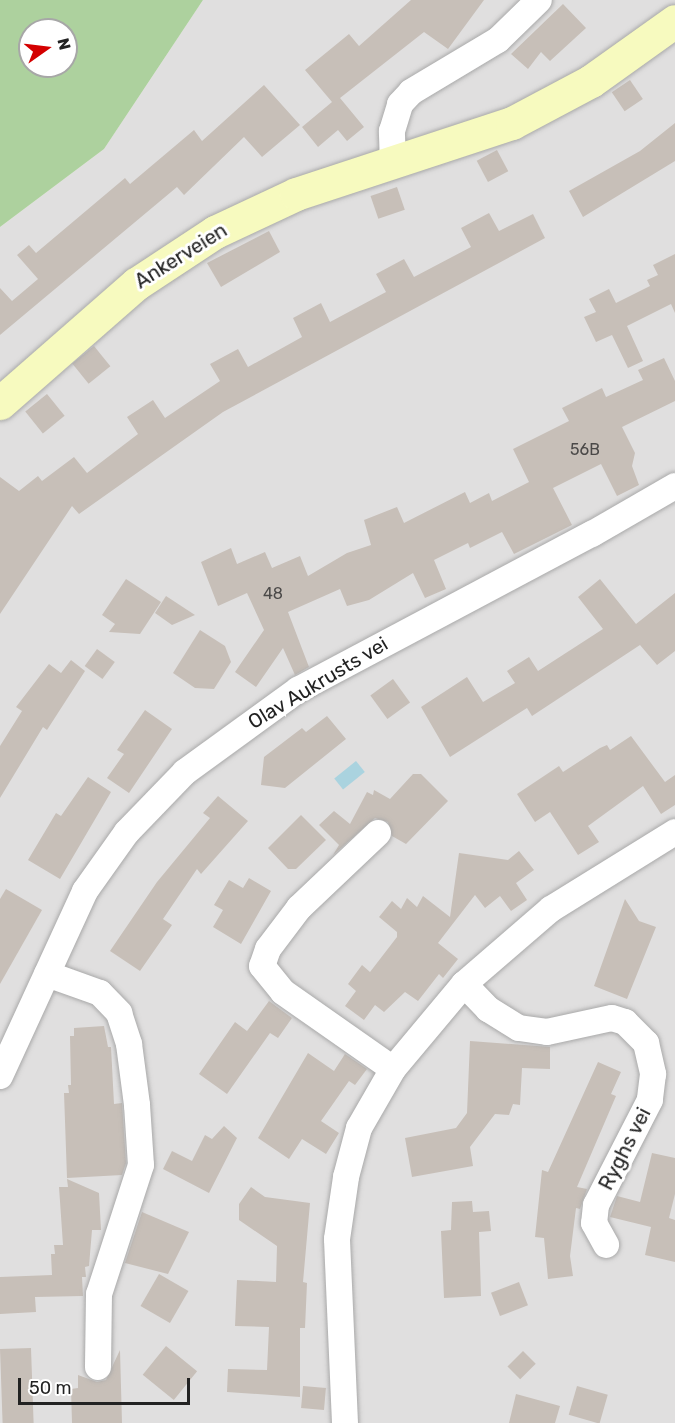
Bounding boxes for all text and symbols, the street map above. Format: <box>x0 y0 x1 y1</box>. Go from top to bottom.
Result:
north arrow <box>18 18 78 78</box>
text: N <box>53 36 75 52</box>
street label: Ankerveien <box>130 218 232 294</box>
house number: 56B <box>570 440 600 460</box>
house number: 48 <box>263 584 283 604</box>
street label: Olav Aukrusts vei <box>243 631 393 735</box>
street label: Ryghs vei <box>594 1104 656 1194</box>
scale bar <box>21 1366 194 1404</box>
text: 50 m <box>29 1377 72 1399</box>

